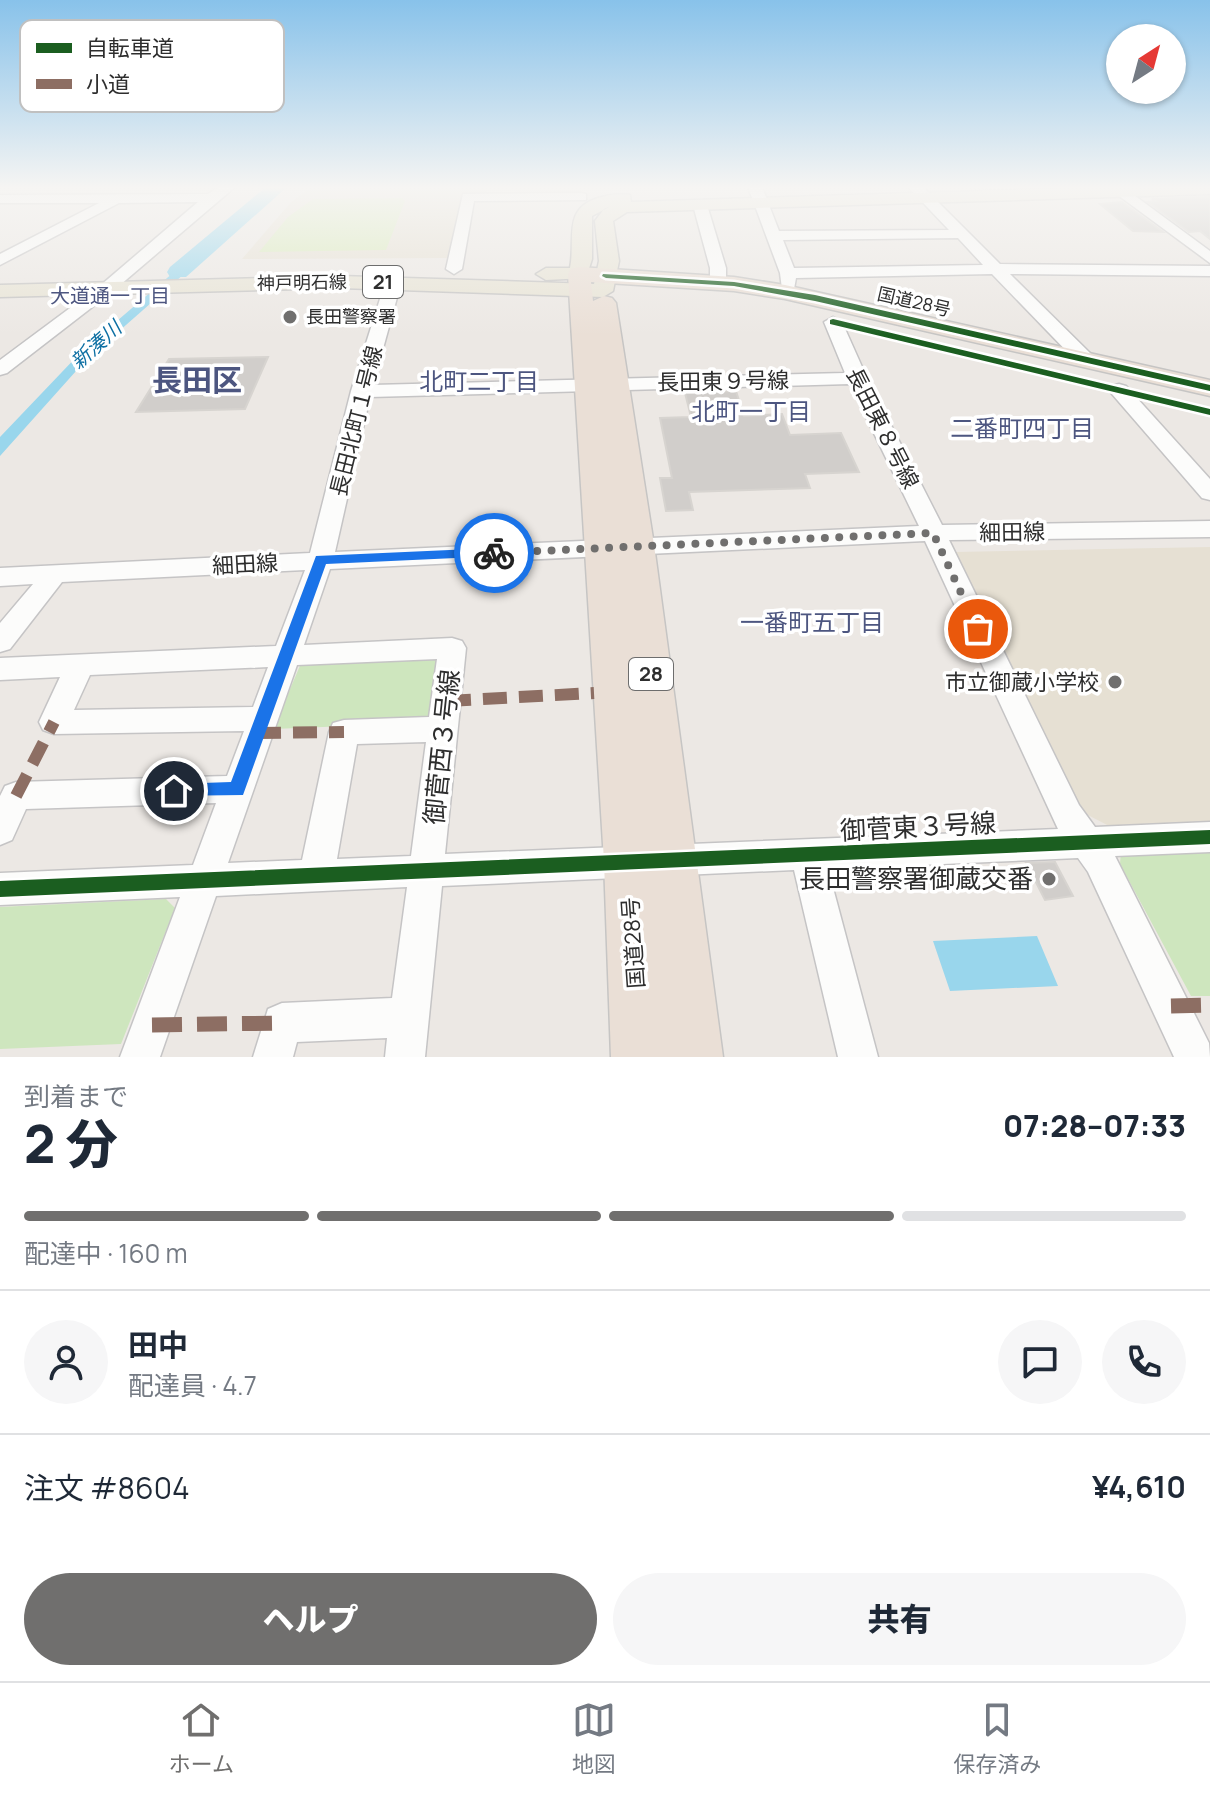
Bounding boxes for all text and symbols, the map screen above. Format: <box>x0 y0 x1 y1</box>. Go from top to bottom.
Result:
legend <box>20 20 284 112</box>
north arrow <box>1106 24 1186 104</box>
map controls <box>1106 24 1186 104</box>
text: 自転車道 <box>86 33 174 63</box>
text: 小道 <box>86 69 130 99</box>
road number: 21 <box>363 266 403 298</box>
street label: 神戸明石線 <box>257 269 347 295</box>
street label: 国道28号 <box>875 281 953 321</box>
district label: 大道通一丁目 <box>50 282 170 309</box>
place label: 長田警察署 <box>306 304 396 328</box>
marker: 長田警察署 <box>281 308 299 326</box>
water label: 新湊川 <box>64 313 128 375</box>
street label: 長田北町１号線 <box>323 343 389 499</box>
district label: 長田区 <box>152 359 242 400</box>
street label: 長田東８号線 <box>840 362 926 494</box>
district label: 北町二丁目 <box>419 364 539 397</box>
street label: 長田東９号線 <box>657 365 789 397</box>
district label: 北町一丁目 <box>691 394 811 427</box>
district label: 二番町四丁目 <box>950 411 1094 444</box>
courier <box>454 513 534 593</box>
street label: 細田線 <box>979 516 1045 548</box>
icon: bike <box>472 531 516 575</box>
street label: 細田線 <box>211 547 279 581</box>
pin <box>944 595 1012 663</box>
district label: 一番町五丁目 <box>740 605 884 638</box>
icon: bag <box>956 607 1000 651</box>
road number: 28 <box>629 658 673 690</box>
street label: 御菅西３号線 <box>415 667 467 826</box>
place label: 市立御蔵小学校 <box>945 667 1099 697</box>
marker: 市立御蔵小学校 <box>1106 673 1124 691</box>
pin <box>140 757 208 825</box>
icon: home <box>152 769 196 813</box>
street label: 御菅東３号線 <box>839 804 997 848</box>
place label: 長田警察署御蔵交番 <box>799 860 1033 896</box>
marker: 長田警察署御蔵交番 <box>1040 870 1058 888</box>
street label: 国道28号 <box>615 896 651 990</box>
text: 到着まで <box>24 1078 128 1114</box>
text: 07:28–07:33 <box>1003 1105 1186 1146</box>
text: 2 分 <box>24 1108 118 1179</box>
text: 配達中 · 160 m <box>24 1235 188 1271</box>
button: person <box>24 1320 108 1404</box>
button: chat <box>998 1320 1082 1404</box>
button: phone <box>1102 1320 1186 1404</box>
text: 田中 <box>128 1324 188 1365</box>
text: 配達員 · 4.7 <box>128 1367 257 1403</box>
text: ¥4,610 <box>1092 1466 1186 1507</box>
text: 注文 #8604 <box>24 1467 190 1508</box>
button: ヘルプ <box>24 1573 597 1665</box>
button: 共有 <box>613 1573 1186 1665</box>
tab: ホーム <box>169 1698 234 1779</box>
tab: 地図 <box>572 1698 616 1779</box>
tab: 保存済み <box>953 1698 1041 1779</box>

